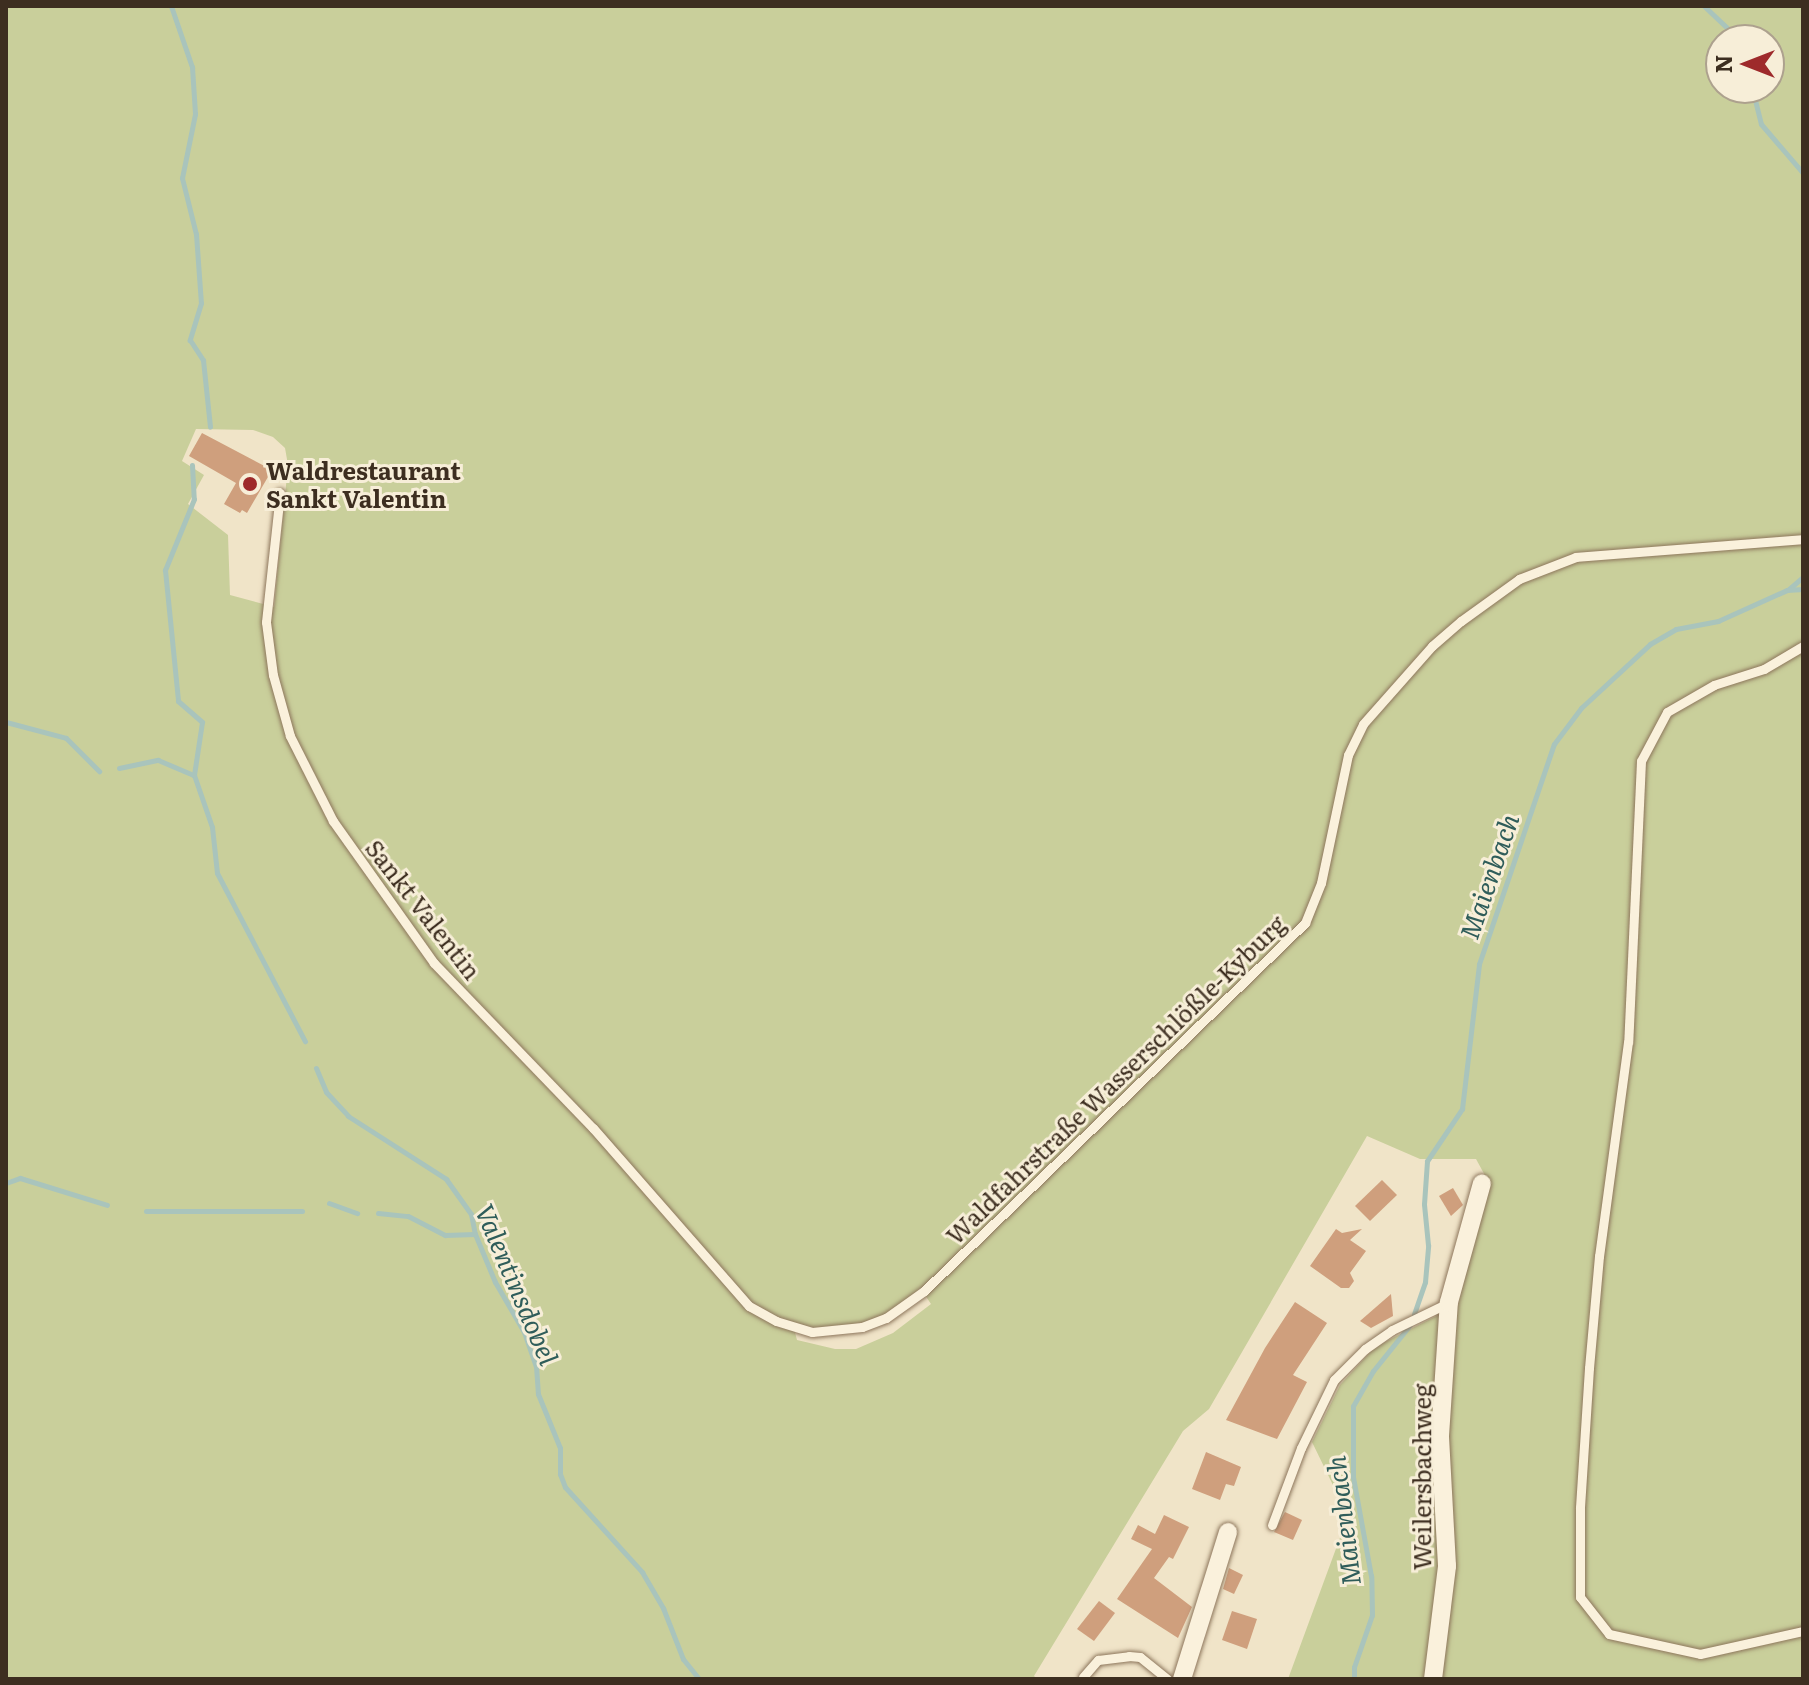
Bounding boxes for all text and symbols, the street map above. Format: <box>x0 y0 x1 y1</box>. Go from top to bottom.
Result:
north arrow <box>1705 24 1785 104</box>
text: N <box>1706 55 1739 73</box>
place label: Waldrestaurant Sankt Valentin <box>266 456 461 512</box>
marker: Waldrestaurant Sankt Valentin <box>241 475 259 493</box>
water label: Maienbach <box>1452 809 1524 943</box>
street label: Sankt Valentin <box>360 833 488 985</box>
street label: Waldfahrstraße Wasserschlößle-Kyburg <box>939 909 1291 1249</box>
water label: Valentinsdobel <box>470 1199 566 1369</box>
street label: Weilersbachweg <box>1407 1384 1435 1570</box>
water label: Maienbach <box>1319 1454 1365 1588</box>

